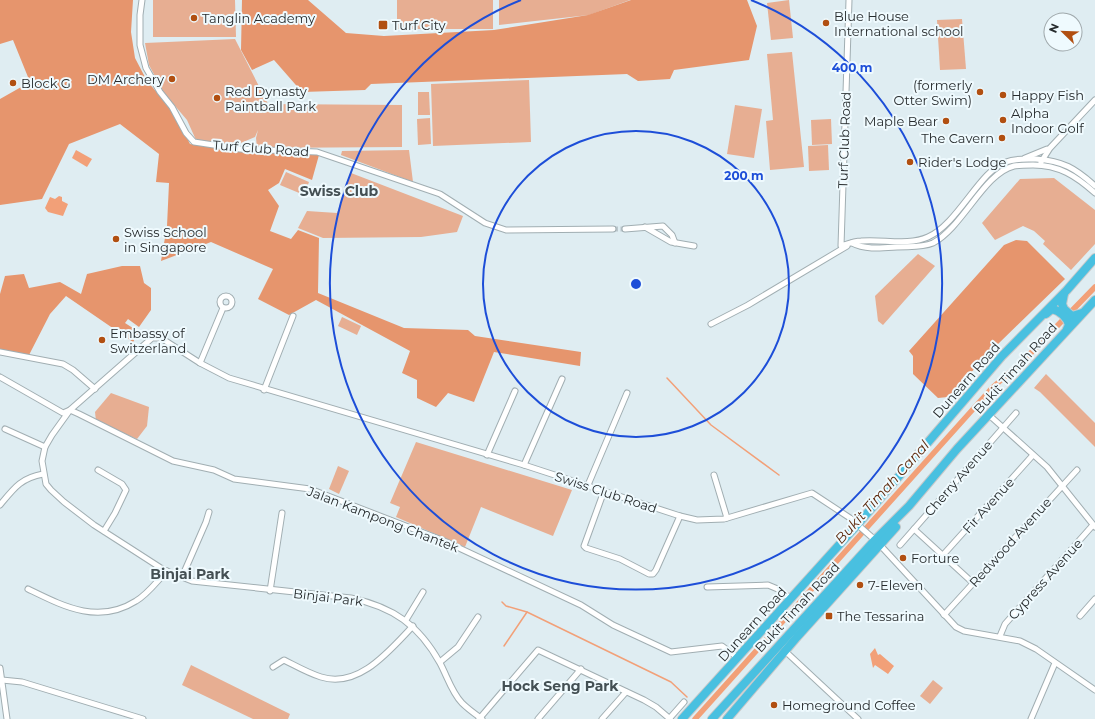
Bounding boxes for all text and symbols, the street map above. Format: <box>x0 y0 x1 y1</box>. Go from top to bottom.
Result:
place label: Blue House International school <box>834 8 964 39</box>
place label: Tanglin Academy <box>202 10 316 26</box>
north arrow <box>1043 12 1083 52</box>
marker: Tanglin Academy <box>189 13 199 23</box>
place label: Turf City <box>392 17 446 33</box>
marker: Blue House International school <box>821 18 831 28</box>
marker: Turf City <box>377 19 389 31</box>
text: N <box>1046 21 1062 35</box>
text: 400 m <box>832 60 872 75</box>
place label: DM Archery <box>87 71 165 87</box>
marker: DM Archery <box>167 74 177 84</box>
place label: Block G <box>21 75 71 91</box>
place label: (formerly Otter Swim) <box>894 77 973 108</box>
marker: Block G <box>8 78 18 88</box>
place label: Red Dynasty Paintball Park <box>225 83 316 114</box>
marker: (formerly Otter Swim) <box>975 87 985 97</box>
place label: Happy Fish <box>1011 87 1084 103</box>
marker: Happy Fish <box>998 90 1008 100</box>
street label: Turf Club Road <box>834 91 854 189</box>
marker: Red Dynasty Paintball Park <box>212 93 222 103</box>
place label: Alpha Indoor Golf <box>1011 105 1084 136</box>
place label: Maple Bear <box>864 113 938 129</box>
marker: Alpha Indoor Golf <box>998 115 1008 125</box>
marker: Maple Bear <box>941 116 951 126</box>
place label: The Cavern <box>921 130 994 146</box>
marker: The Cavern <box>997 133 1007 143</box>
street label: Turf Club Road <box>212 137 310 159</box>
place label: Rider's Lodge <box>918 154 1007 170</box>
marker: Rider's Lodge <box>905 157 915 167</box>
text: 200 m <box>724 168 764 183</box>
district label: Swiss Club <box>300 182 379 200</box>
place label: Swiss School in Singapore <box>124 224 207 255</box>
marker: Swiss School in Singapore <box>111 234 121 244</box>
centre of rings <box>629 277 643 291</box>
street label: Bukit Timah Road <box>970 319 1060 417</box>
place label: Embassy of Switzerland <box>110 325 186 356</box>
marker: Embassy of Switzerland <box>97 335 107 345</box>
street label: Dunearn Road <box>929 339 1003 421</box>
water label: Bukit Timah Canal <box>831 437 933 547</box>
street label: Cherry Avenue <box>921 437 995 519</box>
street label: Swiss Club Road <box>553 468 659 516</box>
street label: Fir Avenue <box>959 474 1017 536</box>
street label: Jalan Kampong Chantek <box>304 482 461 555</box>
street label: Redwood Avenue <box>966 494 1054 590</box>
street label: Cypress Avenue <box>1005 535 1086 623</box>
place label: Forture <box>911 550 960 566</box>
marker: Forture <box>898 553 908 563</box>
street label: Bukit Timah Road <box>751 559 843 655</box>
district label: Binjai Park <box>150 565 231 583</box>
place label: 7-Eleven <box>868 577 923 593</box>
marker: 7-Eleven <box>855 580 865 590</box>
street label: Dunearn Road <box>714 583 790 665</box>
street label: Binjai Park <box>292 585 364 609</box>
place label: The Tessarina <box>837 608 925 624</box>
marker: The Tessarina <box>824 611 834 621</box>
district label: Hock Seng Park <box>502 677 619 695</box>
place label: Homeground Coffee <box>782 697 916 713</box>
marker: Homeground Coffee <box>769 700 779 710</box>

